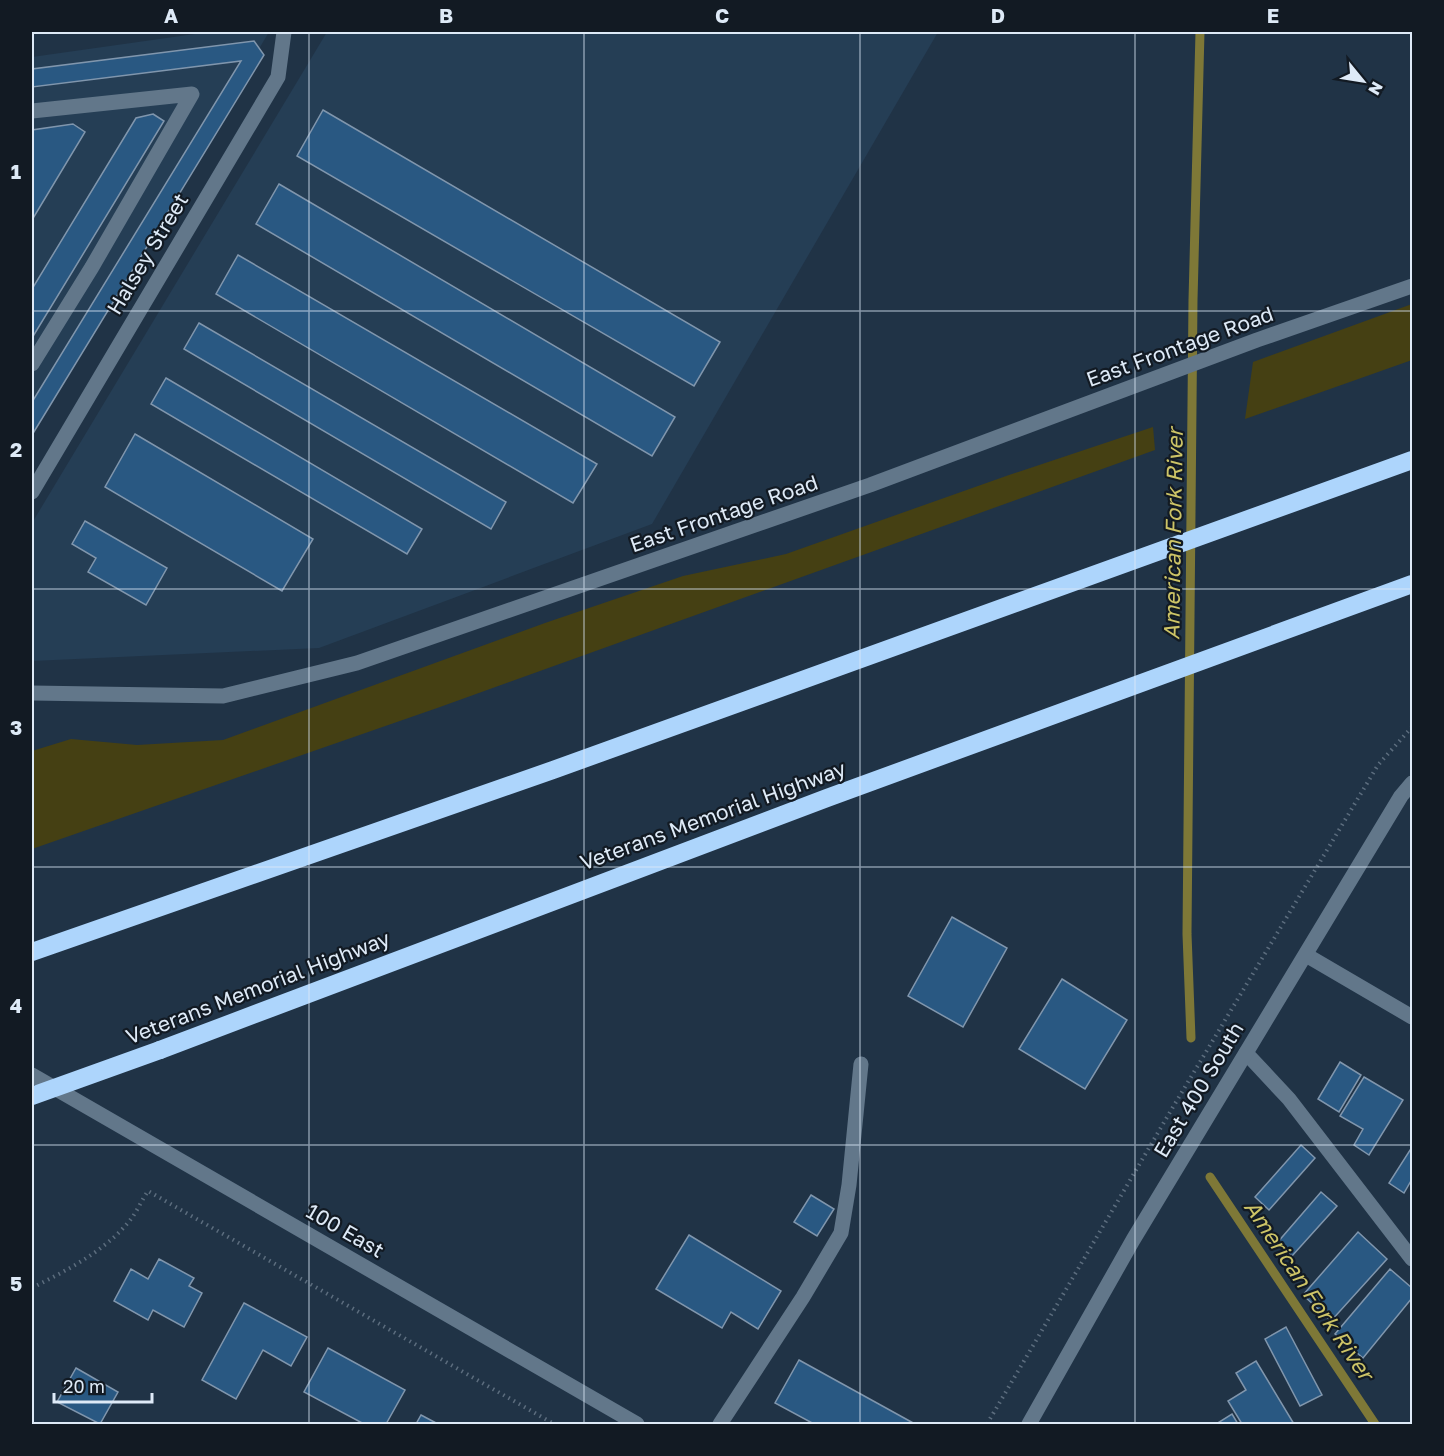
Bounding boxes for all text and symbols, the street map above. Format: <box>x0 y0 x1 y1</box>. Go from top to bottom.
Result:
text: A <box>164 3 178 27</box>
text: B <box>439 3 453 27</box>
text: C <box>715 3 729 27</box>
text: D <box>991 3 1005 27</box>
text: E <box>1267 3 1279 27</box>
north arrow <box>1333 51 1393 111</box>
text: N <box>1364 78 1388 99</box>
text: 1 <box>11 159 21 183</box>
street label: Halsey Street <box>101 188 193 319</box>
street label: East Frontage Road <box>1083 300 1277 392</box>
water label: American Fork River <box>1157 425 1188 640</box>
text: 2 <box>10 437 22 461</box>
street label: East Frontage Road <box>626 469 821 557</box>
text: 3 <box>10 715 22 739</box>
street label: Veterans Memorial Highway <box>576 755 849 875</box>
street label: Veterans Memorial Highway <box>122 925 394 1050</box>
text: 4 <box>10 993 22 1017</box>
street label: East 400 South <box>1147 1017 1249 1162</box>
water label: American Fork River <box>1239 1194 1382 1388</box>
street label: 100 East <box>302 1198 389 1263</box>
text: 5 <box>10 1271 22 1295</box>
scale bar <box>54 1366 152 1404</box>
text: 20 m <box>63 1375 105 1397</box>

